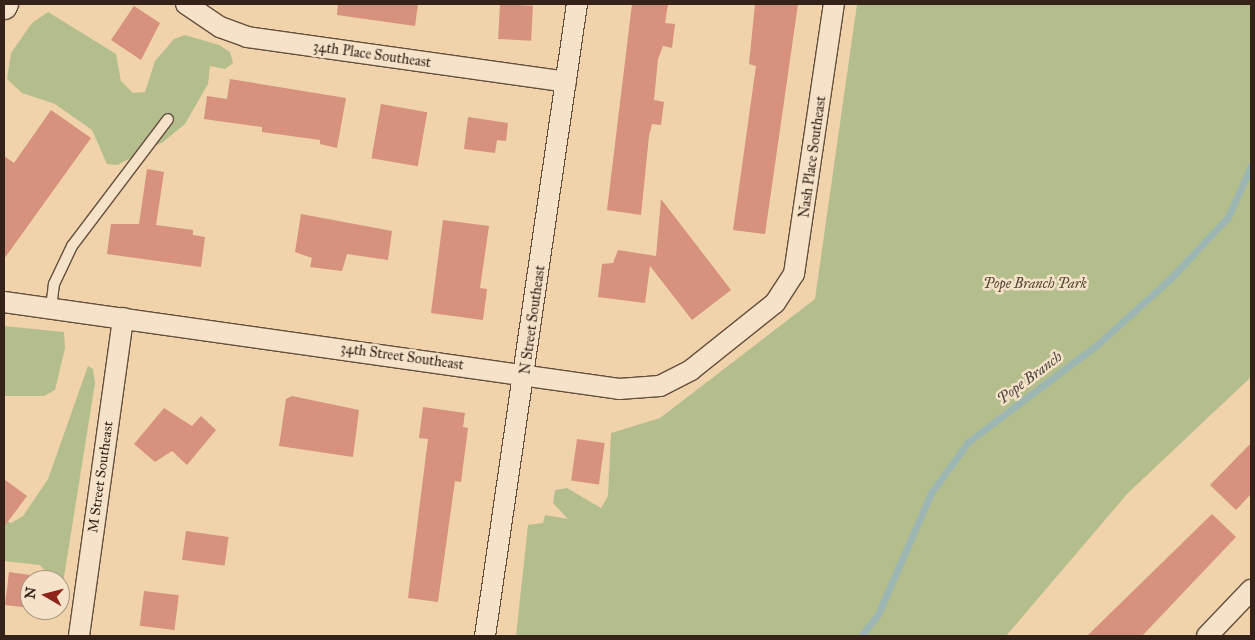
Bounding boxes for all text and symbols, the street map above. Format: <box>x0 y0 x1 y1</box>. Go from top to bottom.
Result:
street label: 34th Place Southeast <box>312 38 432 72</box>
street label: Nash Place Southeast <box>796 95 830 219</box>
street label: N Street Southeast <box>517 264 549 376</box>
park label: Pope Branch Park <box>983 276 1087 292</box>
street label: 34th Street Southeast <box>339 340 465 374</box>
water label: Pope Branch <box>994 348 1066 408</box>
street label: M Street Southeast <box>85 420 117 534</box>
north arrow <box>20 570 70 620</box>
text: N <box>21 586 40 600</box>

